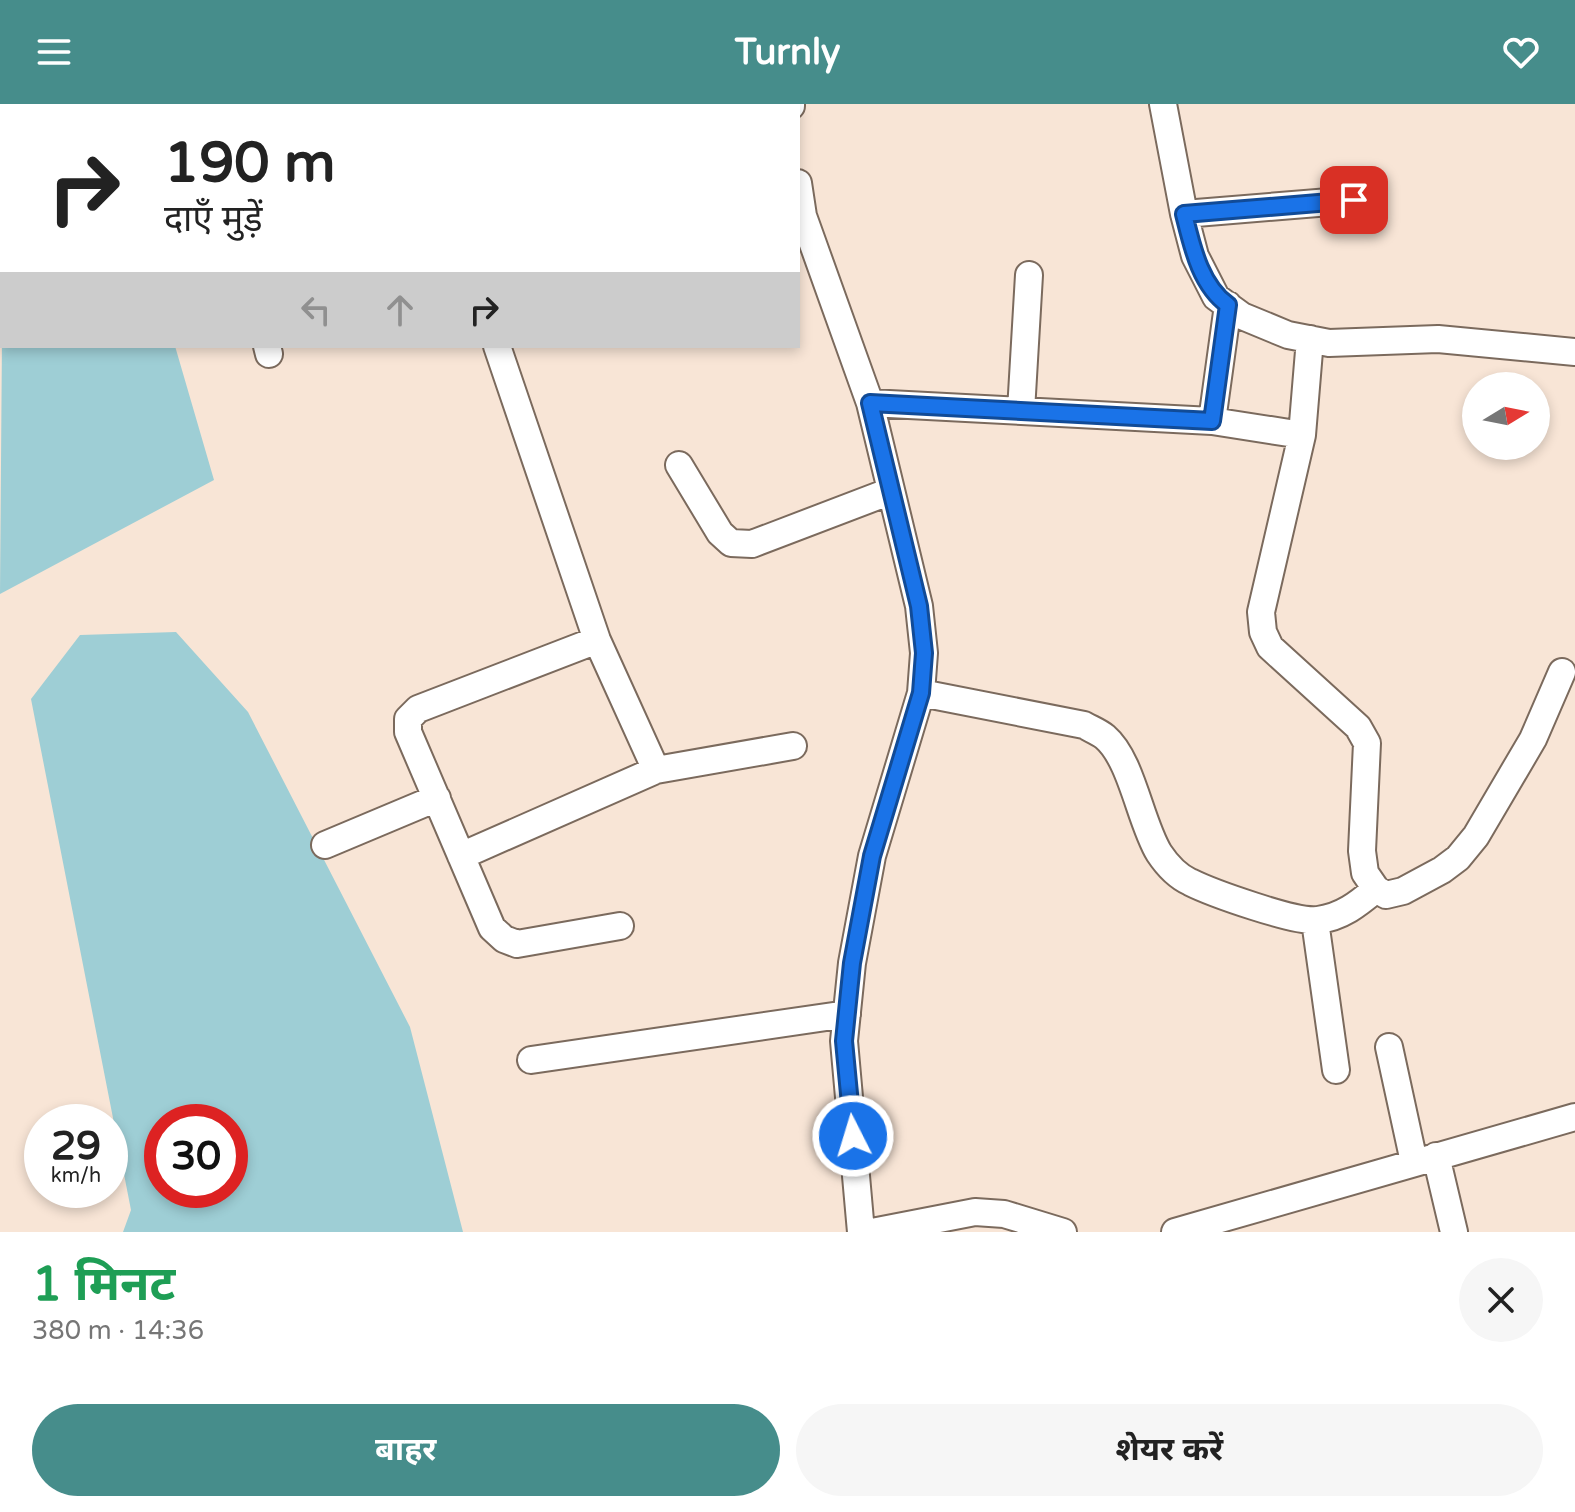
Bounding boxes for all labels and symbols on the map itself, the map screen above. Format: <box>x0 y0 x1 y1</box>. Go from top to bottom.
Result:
pin <box>1320 166 1388 234</box>
north arrow <box>1462 372 1550 460</box>
position arrow <box>811 1094 895 1178</box>
speed limit sign: 30 <box>144 1104 248 1208</box>

